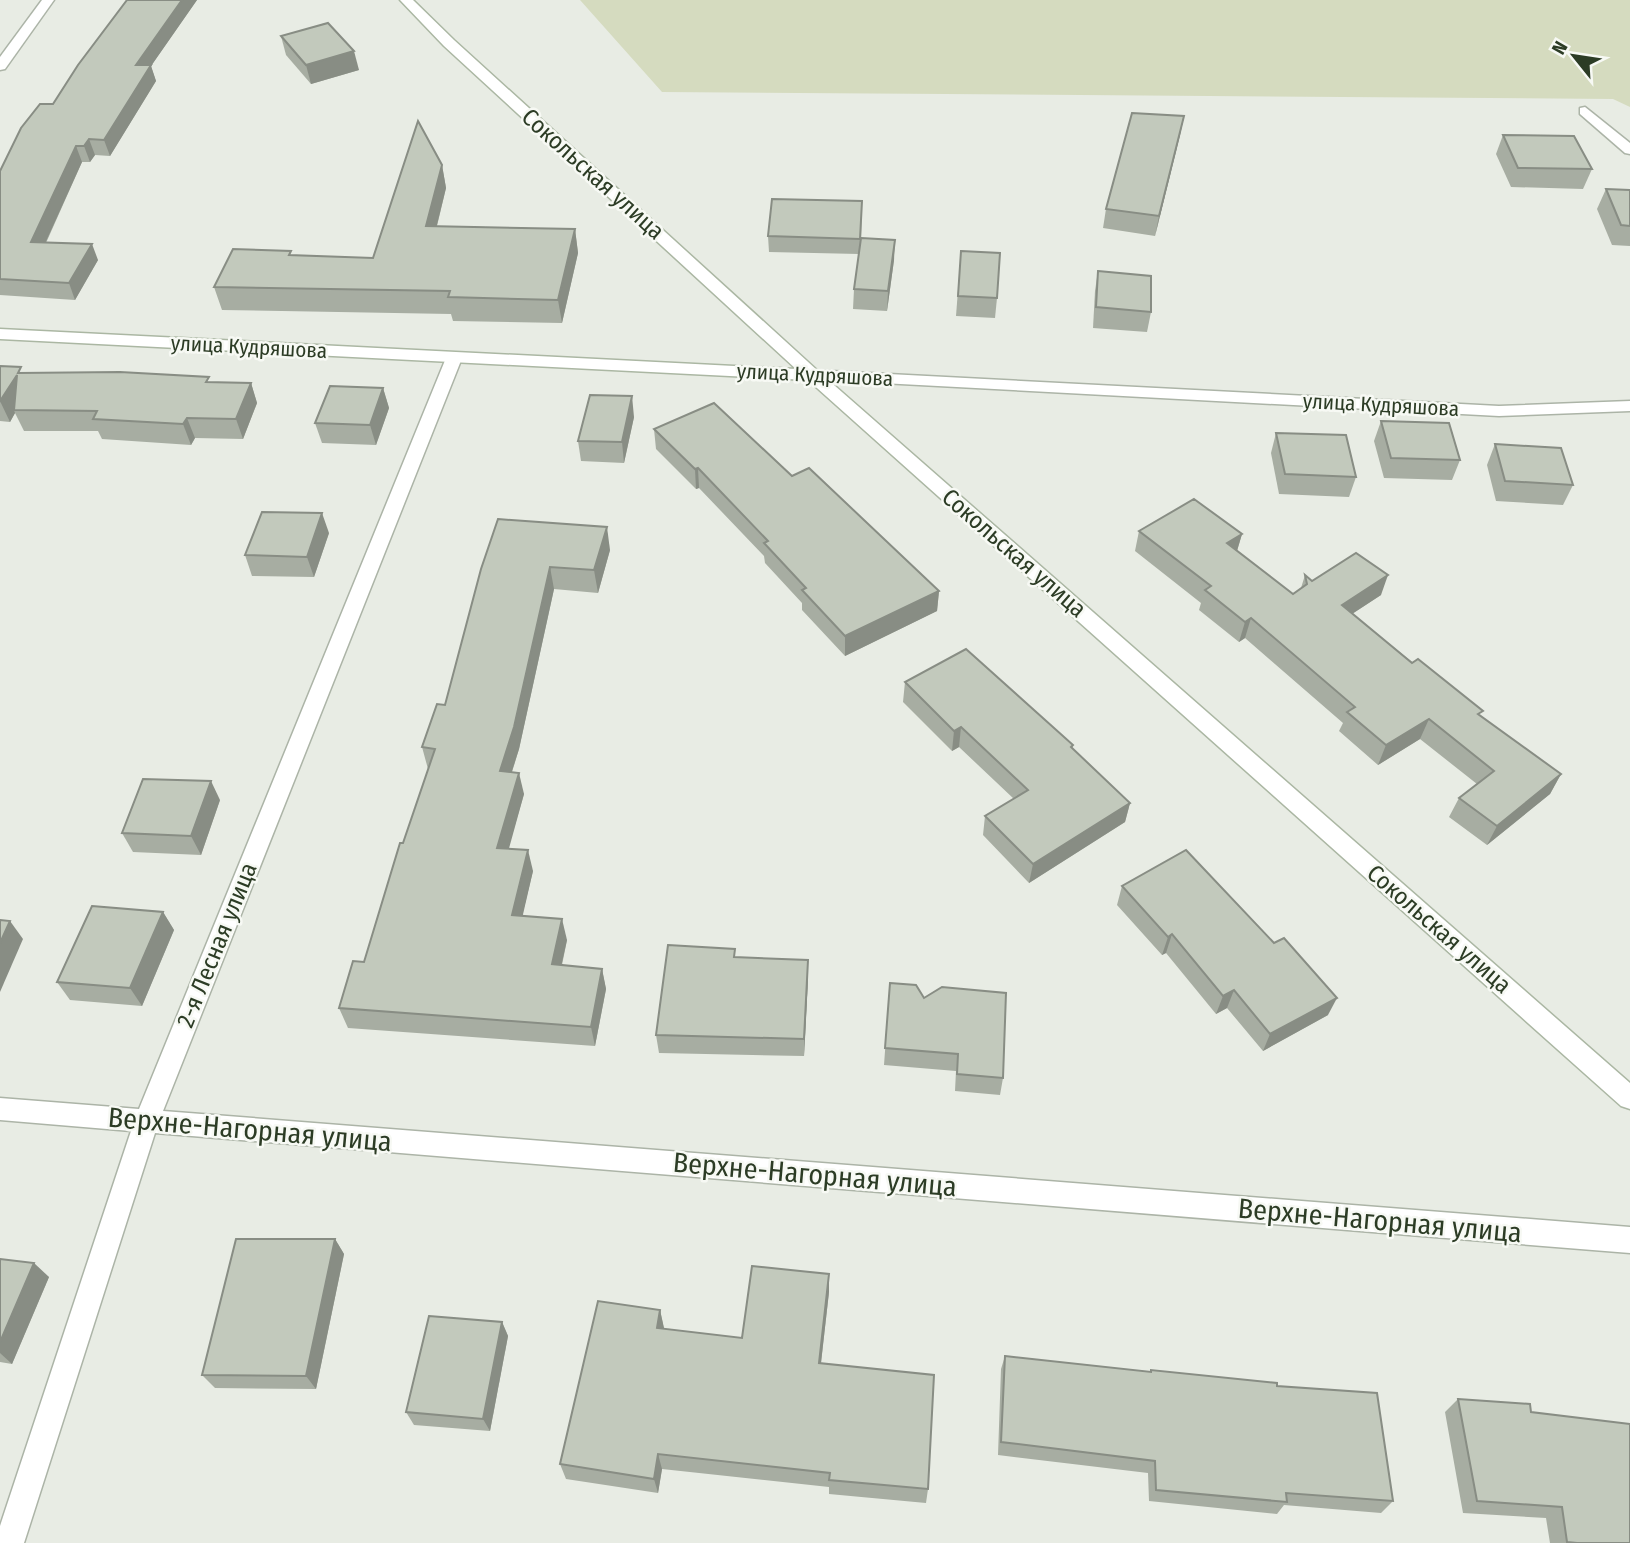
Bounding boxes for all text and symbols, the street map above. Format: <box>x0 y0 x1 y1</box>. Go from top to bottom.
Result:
north arrow <box>1539 21 1609 91</box>
text: N <box>1547 37 1573 58</box>
street label: Сокольская улица <box>516 103 670 245</box>
street label: улица Кудряшова <box>170 330 328 364</box>
street label: улица Кудряшова <box>736 358 894 392</box>
street label: улица Кудряшова <box>1302 388 1460 422</box>
street label: Сокольская улица <box>936 483 1092 623</box>
street label: 2-я Лесная улица <box>171 859 263 1031</box>
street label: Сокольская улица <box>1361 859 1517 999</box>
street label: Верхне-Нагорная улица <box>107 1101 393 1158</box>
street label: Верхне-Нагорная улица <box>672 1146 958 1203</box>
street label: Верхне-Нагорная улица <box>1237 1192 1523 1249</box>

